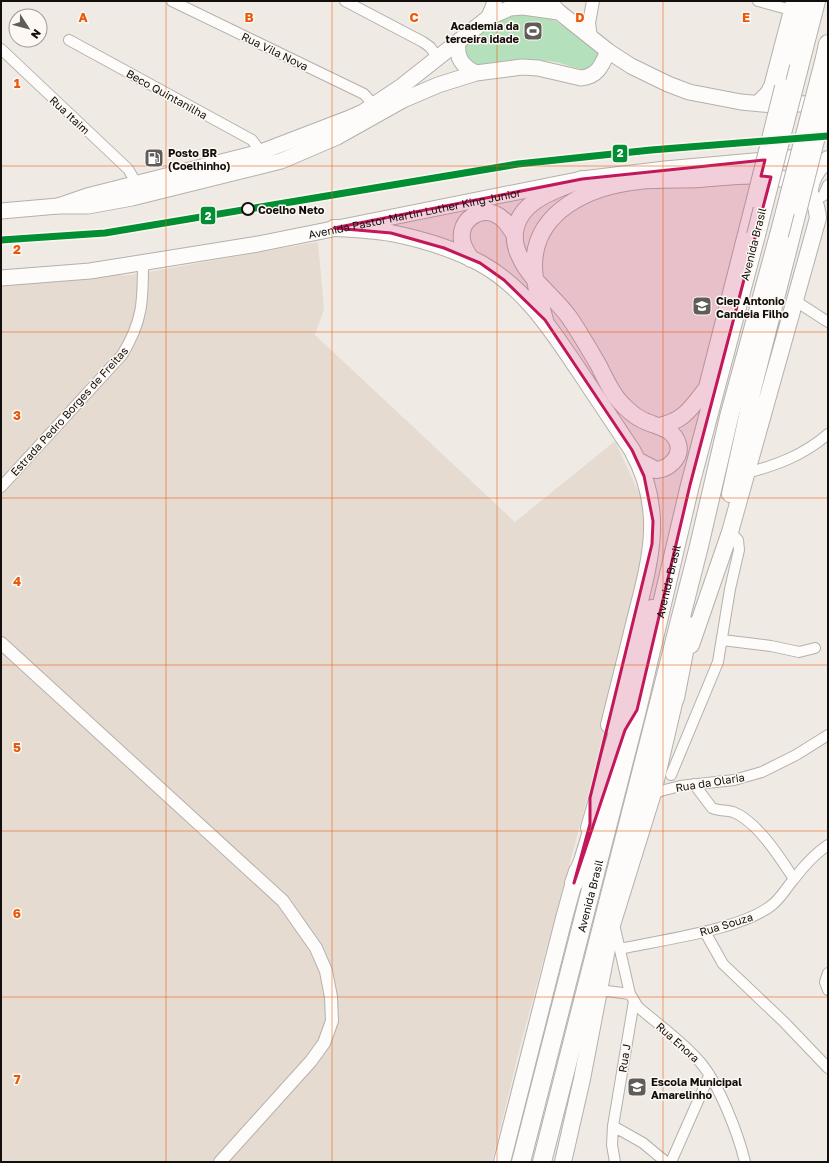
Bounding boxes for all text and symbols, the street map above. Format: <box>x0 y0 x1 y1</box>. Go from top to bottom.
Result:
north arrow <box>8 8 48 48</box>
text: A <box>78 9 88 25</box>
text: B <box>244 9 254 25</box>
text: C <box>409 9 419 25</box>
text: D <box>575 9 585 25</box>
text: E <box>742 9 750 25</box>
place label: Academia da terceira idade <box>445 19 520 45</box>
sports icon: Academia da terceira idade <box>522 20 544 42</box>
text: N <box>29 27 44 41</box>
street label: Rua Vila Nova <box>240 29 310 73</box>
street label: Beco Quintanilha <box>124 66 210 122</box>
text: 1 <box>14 75 21 91</box>
street label: Rua Itaim <box>47 93 93 137</box>
line badge: 2 <box>612 144 628 163</box>
place label: Posto BR (Coelhinho) <box>168 146 231 172</box>
text: 2 <box>617 146 624 159</box>
fuel station icon: Posto BR (Coelhinho) <box>143 147 165 169</box>
street label: Avenida Pastor Martin Luther King Junior <box>307 185 522 240</box>
marker: Coelho Neto <box>241 202 255 216</box>
place label: Coelho Neto <box>258 203 325 216</box>
line badge: 2 <box>200 206 216 225</box>
street label: Avenida Brasil <box>738 206 768 282</box>
text: 2 <box>205 209 212 222</box>
text: 2 <box>13 241 21 257</box>
place label: Ciep Antonio Candeia Filho <box>716 294 789 320</box>
school or university icon: Ciep Antonio Candeia Filho <box>691 295 713 317</box>
street label: Estrada Pedro Borges de Freitas <box>8 344 131 478</box>
text: 3 <box>13 407 21 423</box>
street label: Avenida Brasil <box>652 543 682 619</box>
text: 4 <box>13 573 21 589</box>
text: 5 <box>13 739 21 755</box>
street label: Rua da Olaria <box>674 770 746 794</box>
street label: Avenida Brasil <box>574 857 605 933</box>
text: 6 <box>13 905 21 921</box>
street label: Rua Souza <box>698 910 754 938</box>
street label: Rua Enora <box>654 1019 702 1065</box>
street label: Rua J <box>615 1043 633 1073</box>
text: 7 <box>13 1071 21 1087</box>
place label: Escola Municipal Amarelinho <box>651 1075 742 1101</box>
school or university icon: Escola Municipal Amarelinho <box>626 1076 648 1098</box>

